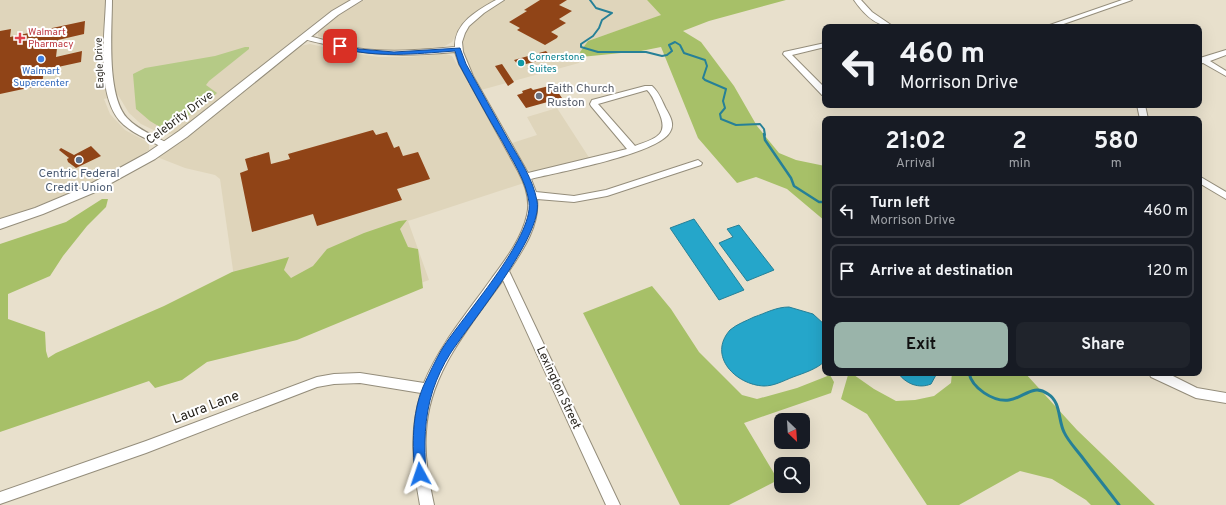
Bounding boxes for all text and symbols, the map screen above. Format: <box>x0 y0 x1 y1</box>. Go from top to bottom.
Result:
place label: Walmart Pharmacy <box>28 26 74 51</box>
pin <box>323 29 357 63</box>
marker: Walmart Pharmacy <box>15 33 25 43</box>
icon: arrive <box>329 35 351 57</box>
street label: Eagle Drive <box>93 37 107 89</box>
text: 460 m <box>900 37 985 73</box>
icon: left <box>834 40 886 92</box>
place label: Cornerstone Suites <box>529 51 585 76</box>
marker: Walmart Supercenter <box>36 54 46 64</box>
marker: Cornerstone Suites <box>516 58 526 68</box>
place label: Walmart Supercenter <box>13 65 69 90</box>
text: Morrison Drive <box>900 72 1018 95</box>
place label: Faith Church Ruston <box>547 81 615 111</box>
street label: Celebrity Drive <box>143 87 217 149</box>
marker: Faith Church Ruston <box>534 91 544 101</box>
text: 21:02 <box>885 127 946 157</box>
text: 2 <box>1012 127 1027 157</box>
text: 580 <box>1094 127 1139 157</box>
marker: Centric Federal Credit Union <box>74 155 84 165</box>
text: Arrival <box>896 156 935 172</box>
text: min <box>1009 156 1031 172</box>
text: m <box>1111 156 1122 172</box>
place label: Centric Federal Credit Union <box>38 166 120 196</box>
text: Turn left <box>870 194 930 213</box>
icon: left <box>836 200 858 222</box>
text: 460 m <box>1144 202 1188 221</box>
text: Morrison Drive <box>870 213 955 229</box>
icon: arrive <box>836 260 858 282</box>
text: Arrive at destination <box>870 262 1013 281</box>
text: 120 m <box>1147 262 1188 281</box>
button: Exit <box>834 322 1008 368</box>
button: Share <box>1016 322 1190 368</box>
street label: Lexington Street <box>532 344 584 432</box>
street label: Laura Lane <box>170 388 242 428</box>
north arrow <box>774 413 810 449</box>
map controls <box>774 413 810 493</box>
position arrow <box>399 453 441 495</box>
button: search <box>774 457 810 493</box>

